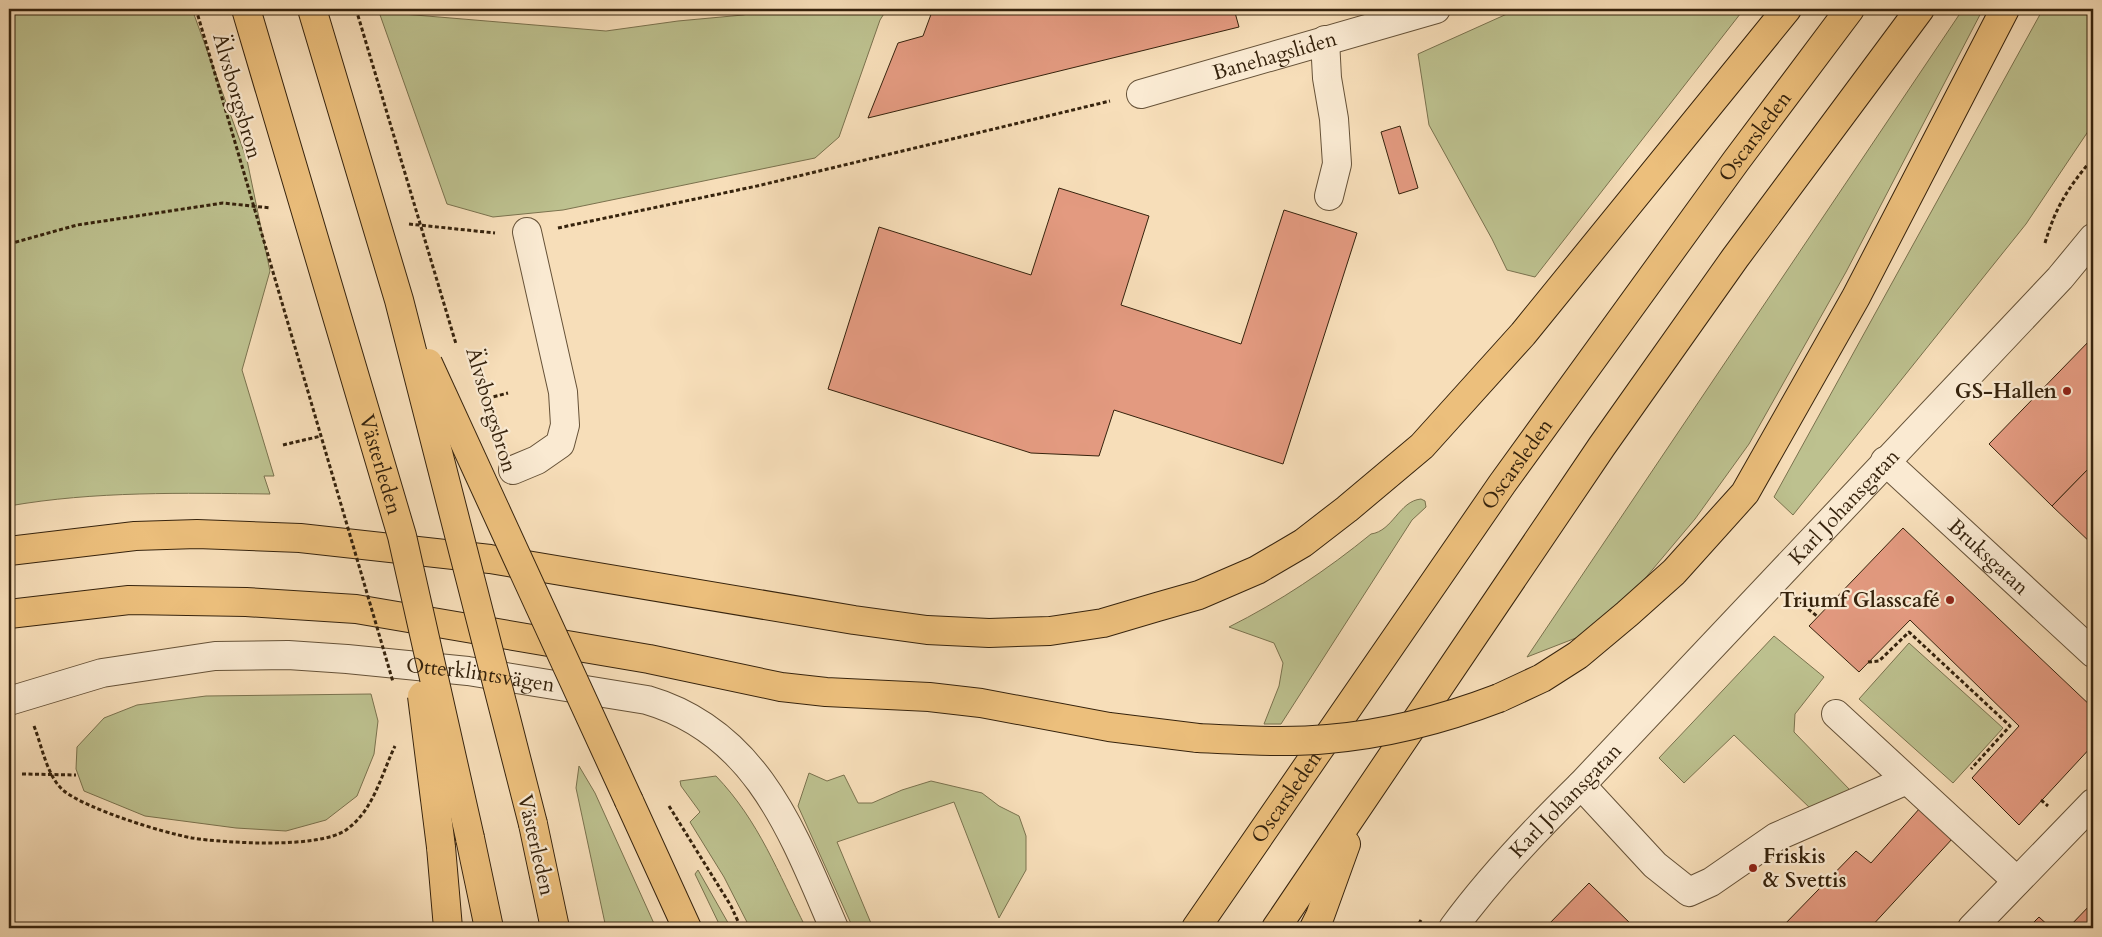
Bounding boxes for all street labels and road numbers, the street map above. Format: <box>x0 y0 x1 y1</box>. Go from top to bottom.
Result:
street label: Banehagsliden <box>1209 24 1340 87</box>
street label: Älvsborgsbron <box>205 30 269 162</box>
street label: Oscarsleden <box>1711 85 1798 187</box>
street label: Älvsborgsbron <box>458 344 524 476</box>
street label: Västerleden <box>352 411 409 518</box>
street label: Oscarsleden <box>1474 412 1559 516</box>
street label: Karl Johansgatan <box>1782 442 1906 571</box>
street label: Bruksgatan <box>1942 512 2035 601</box>
street label: Otterklintsvägen <box>405 650 557 699</box>
street label: Karl Johansgatan <box>1503 737 1628 864</box>
street label: Oscarsleden <box>1244 745 1328 849</box>
street label: Västerleden <box>510 792 562 899</box>

